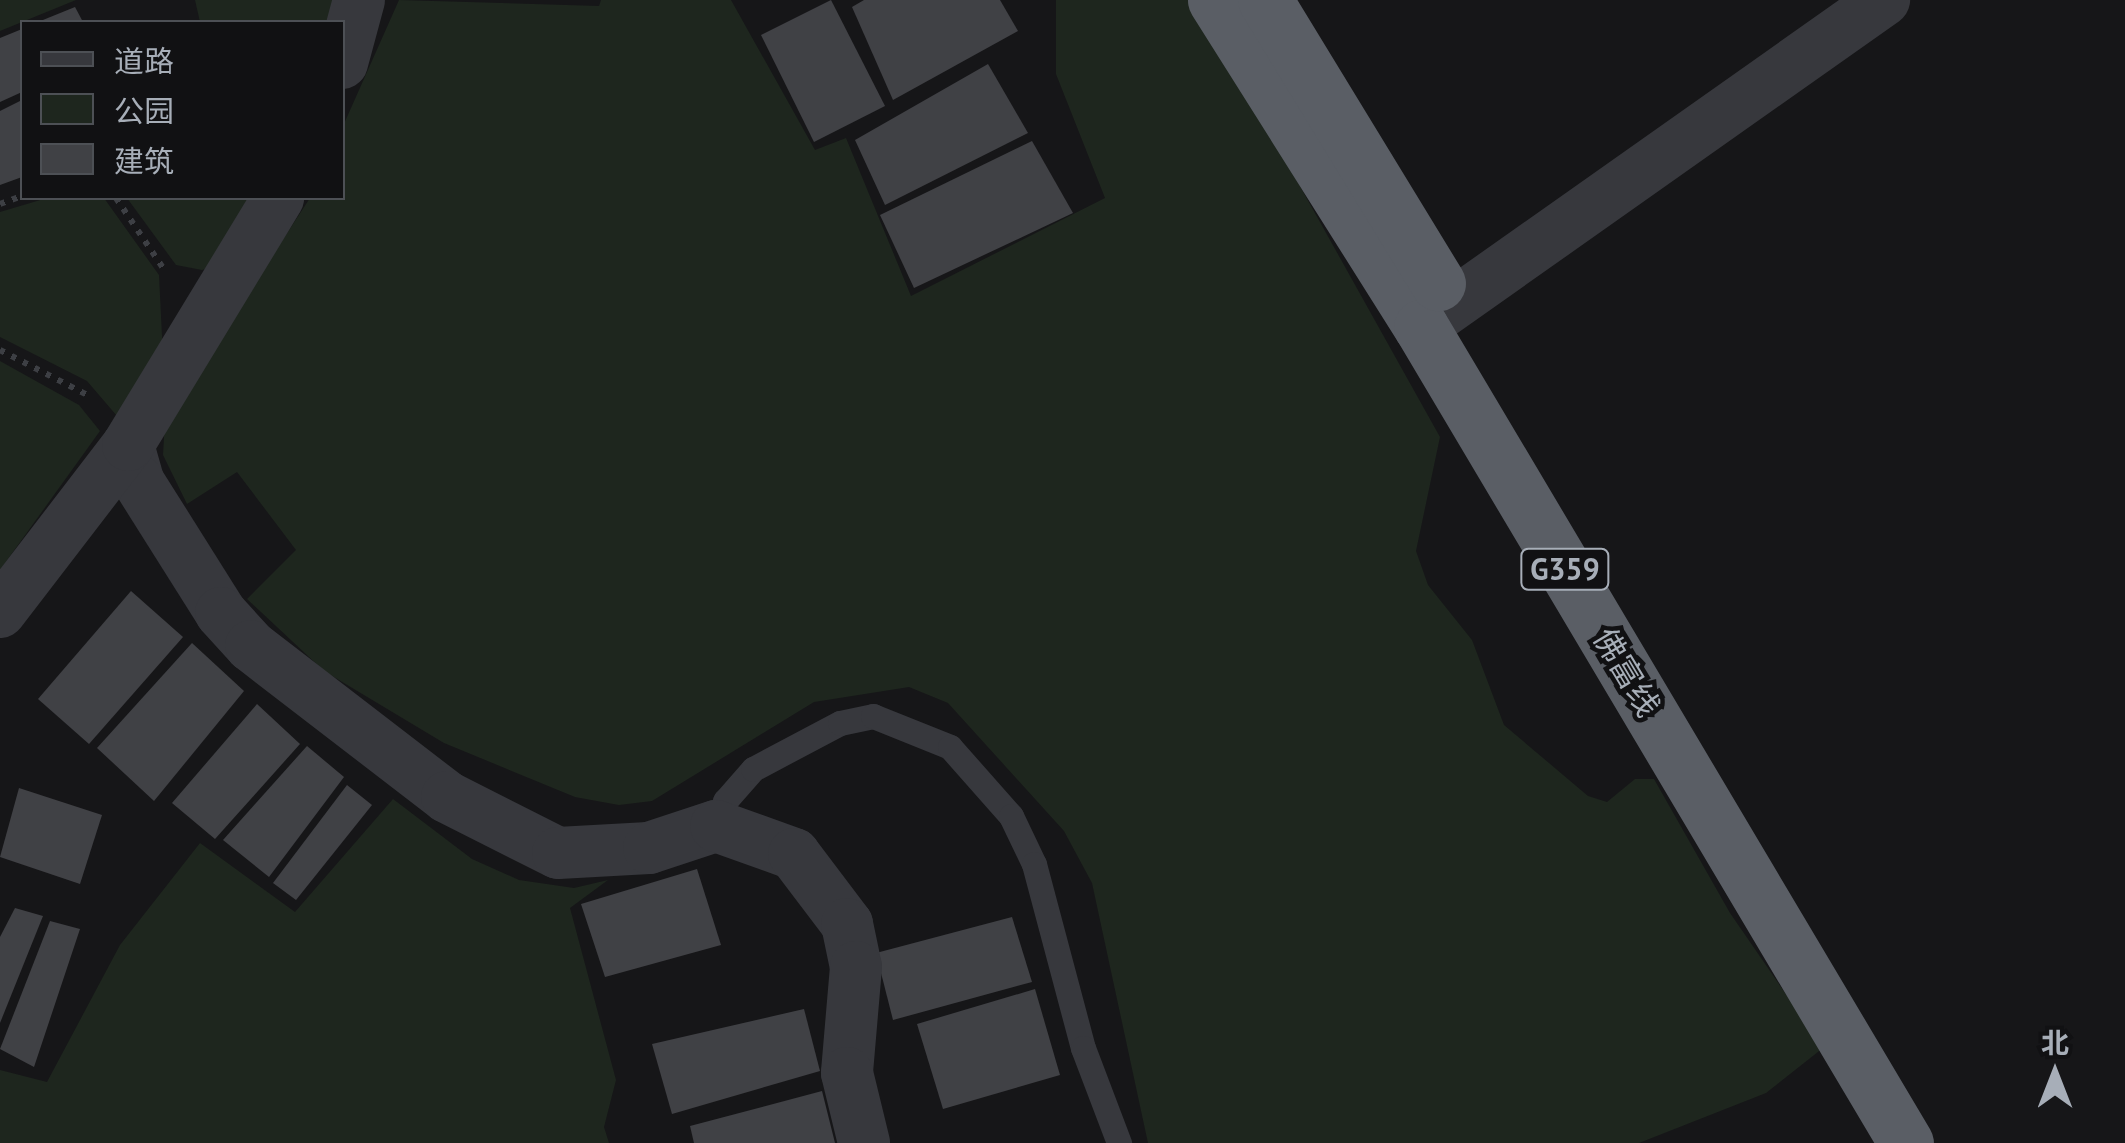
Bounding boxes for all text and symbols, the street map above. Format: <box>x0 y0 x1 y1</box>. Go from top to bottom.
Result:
legend <box>20 20 345 200</box>
text: 道路 <box>114 41 174 80</box>
text: 公园 <box>114 91 174 130</box>
text: 建筑 <box>114 141 174 180</box>
road number: G359 <box>1520 544 1610 594</box>
street label: 佛富线 <box>1586 621 1668 723</box>
north arrow <box>2005 1023 2105 1123</box>
text: 北 <box>2041 1024 2069 1061</box>

